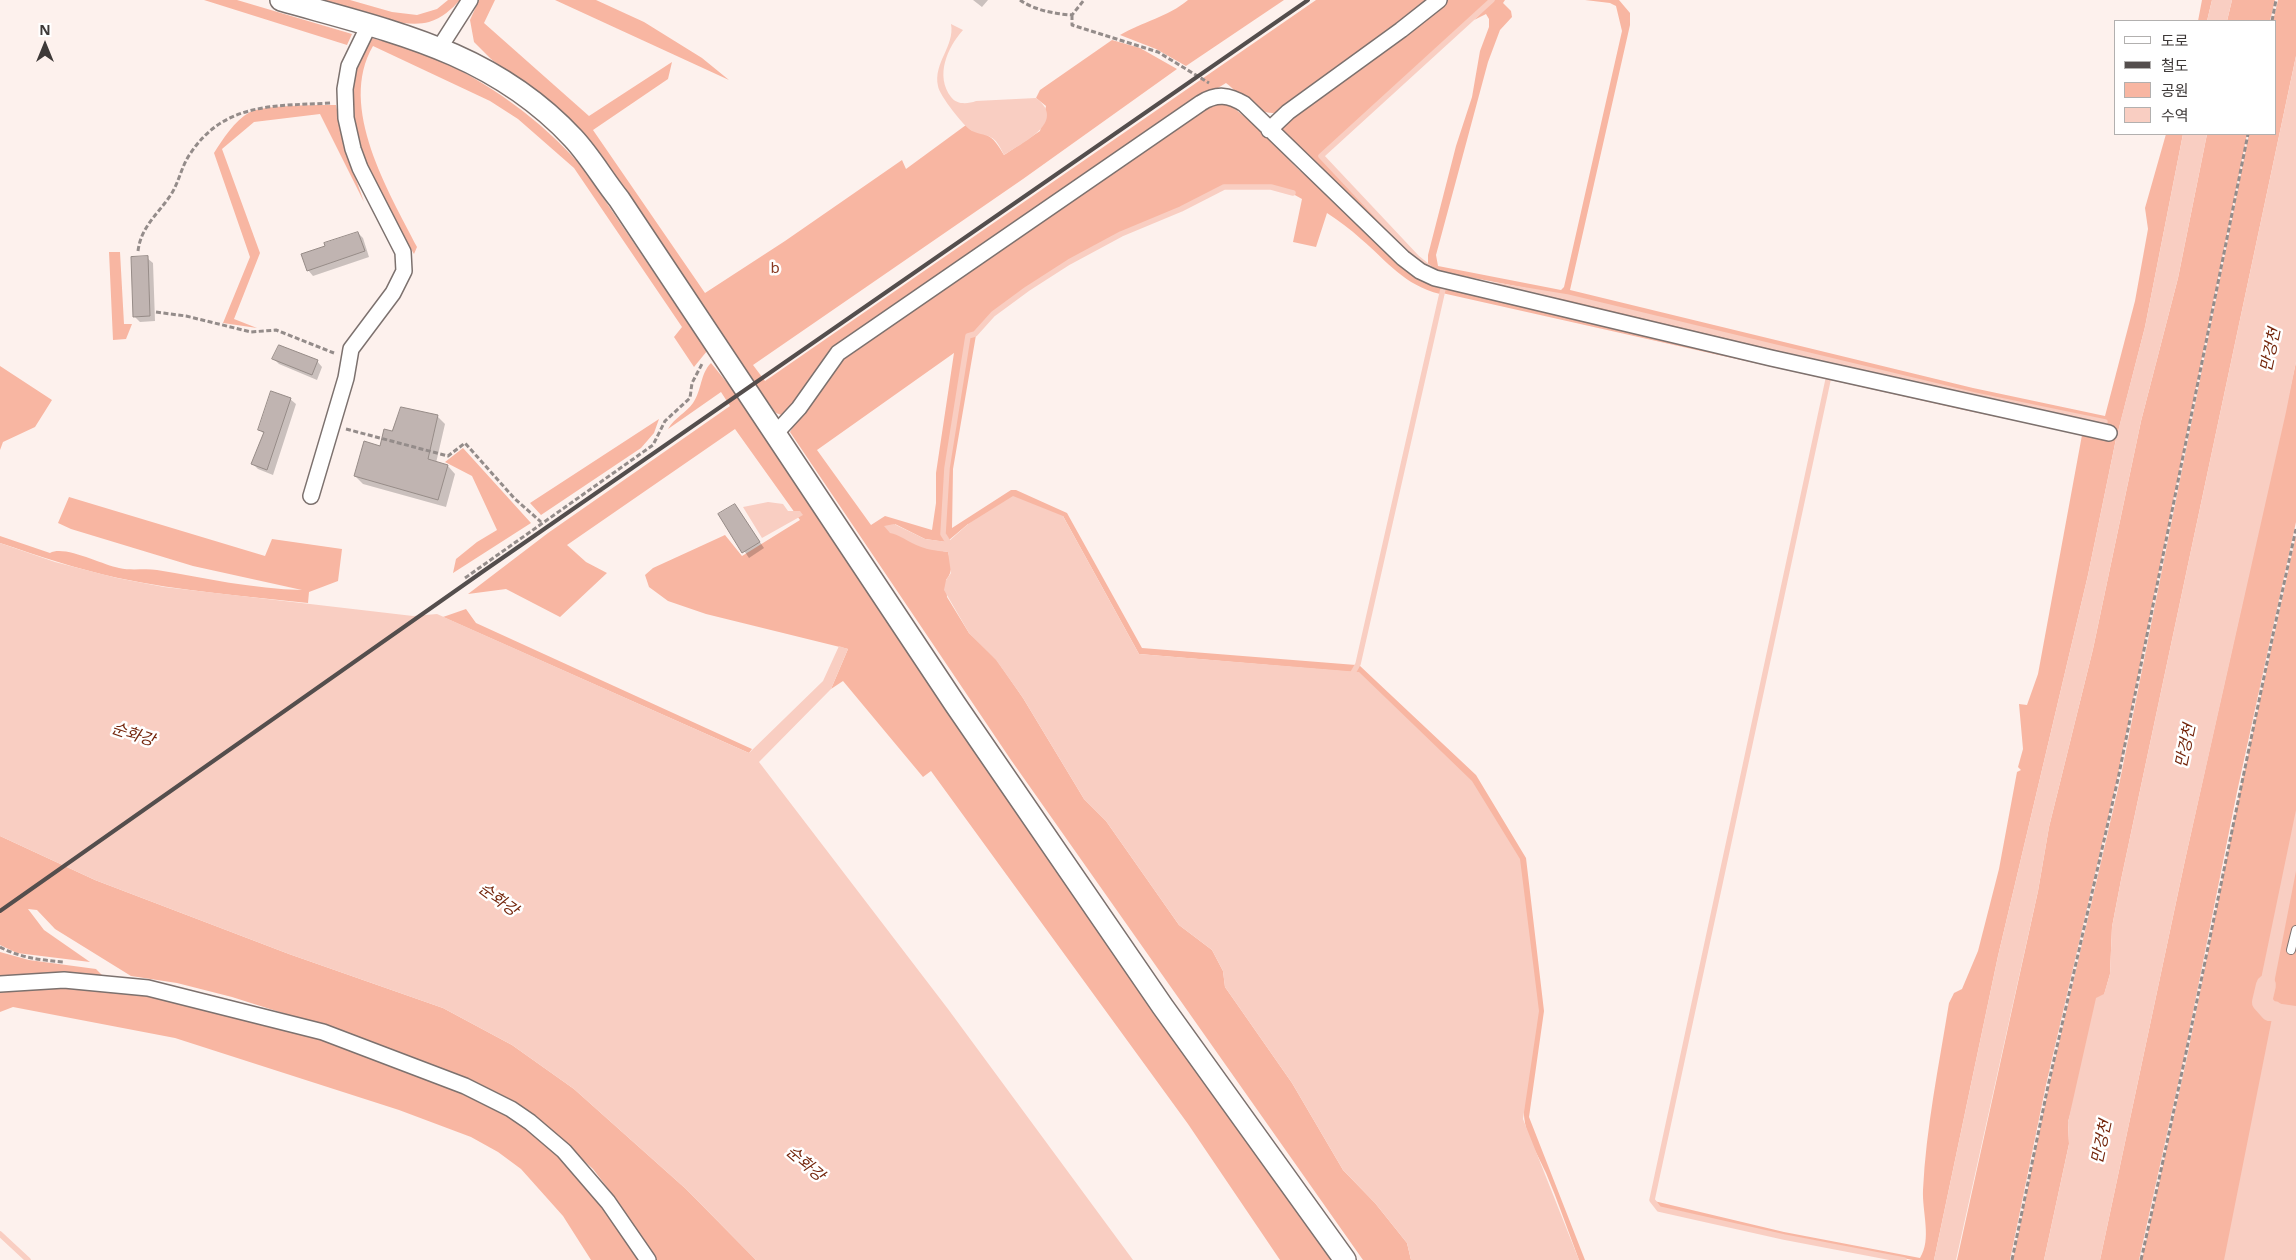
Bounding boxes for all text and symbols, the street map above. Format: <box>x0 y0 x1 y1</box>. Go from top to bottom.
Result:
north arrow <box>20 20 70 70</box>
text: N <box>39 20 51 39</box>
legend <box>2114 20 2276 135</box>
text: 도로 <box>2161 30 2189 50</box>
text: 철도 <box>2161 55 2189 75</box>
text: 공원 <box>2161 80 2189 100</box>
text: 수역 <box>2161 105 2189 125</box>
park label: b <box>770 260 780 278</box>
water label: 만겅천 <box>2257 326 2285 374</box>
water label: 순화강 <box>109 719 157 751</box>
water label: 만겅천 <box>2172 722 2200 770</box>
water label: 순화강 <box>474 879 522 921</box>
water label: 만겅천 <box>2088 1118 2116 1166</box>
water label: 순화강 <box>782 1142 828 1186</box>

